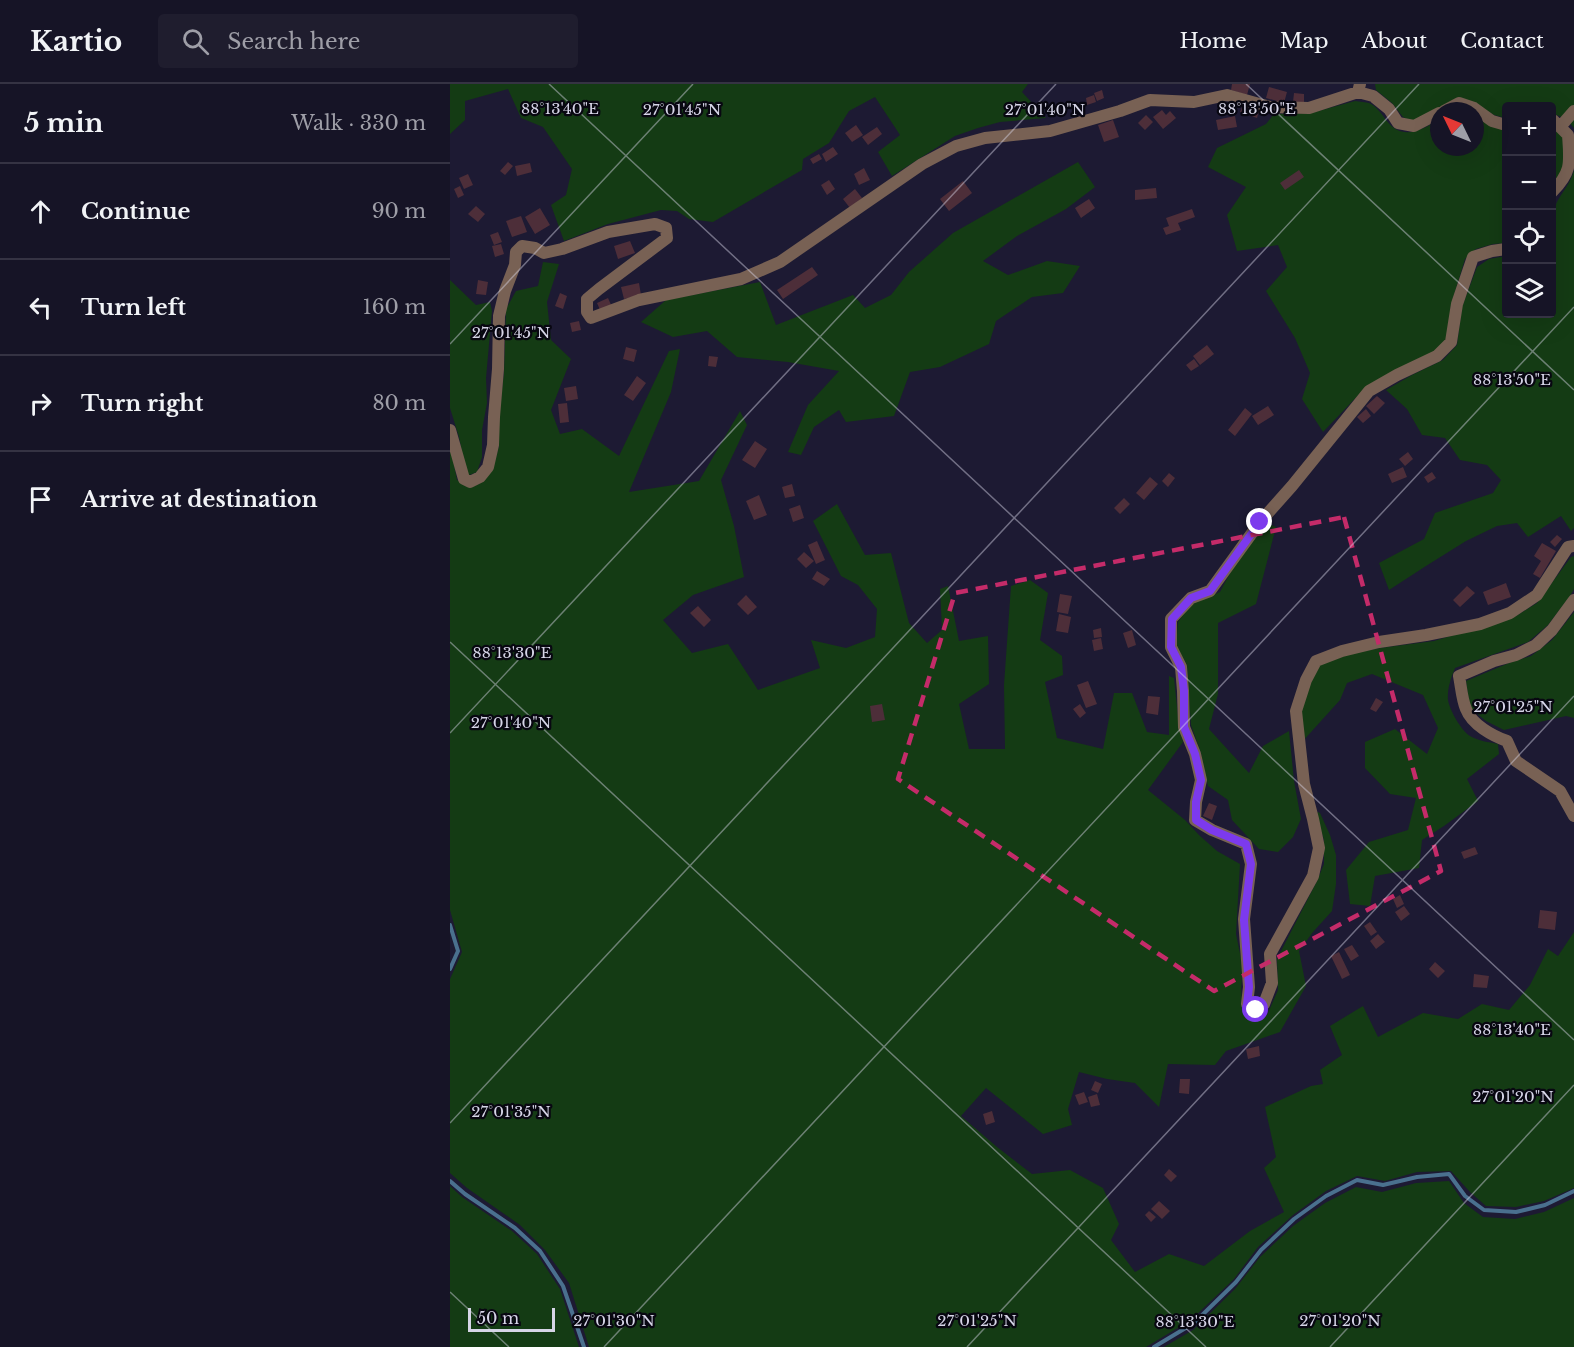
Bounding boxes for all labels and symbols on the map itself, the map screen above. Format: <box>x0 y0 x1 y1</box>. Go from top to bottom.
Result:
text: 88°13'40"E <box>521 99 599 118</box>
text: 88°13'50"E <box>1218 99 1296 118</box>
text: 27°01'45"N <box>643 100 721 119</box>
text: 27°01'40"N <box>1005 100 1085 119</box>
north arrow <box>1430 102 1484 156</box>
text: 27°01'45"N <box>472 323 550 342</box>
text: 88°13'50"E <box>1473 370 1551 389</box>
route end <box>1246 508 1272 534</box>
text: 88°13'30"E <box>473 643 552 662</box>
text: 27°01'25"N <box>1473 697 1553 716</box>
text: 27°01'40"N <box>471 713 551 732</box>
route start <box>1242 996 1268 1022</box>
text: 88°13'40"E <box>1473 1020 1551 1039</box>
text: 27°01'20"N <box>1472 1087 1554 1106</box>
text: 27°01'35"N <box>471 1102 551 1121</box>
scale bar <box>468 1305 555 1332</box>
text: 27°01'30"N <box>573 1311 655 1330</box>
text: 27°01'25"N <box>937 1311 1017 1330</box>
text: 27°01'20"N <box>1299 1311 1381 1330</box>
text: 88°13'30"E <box>1156 1312 1235 1331</box>

